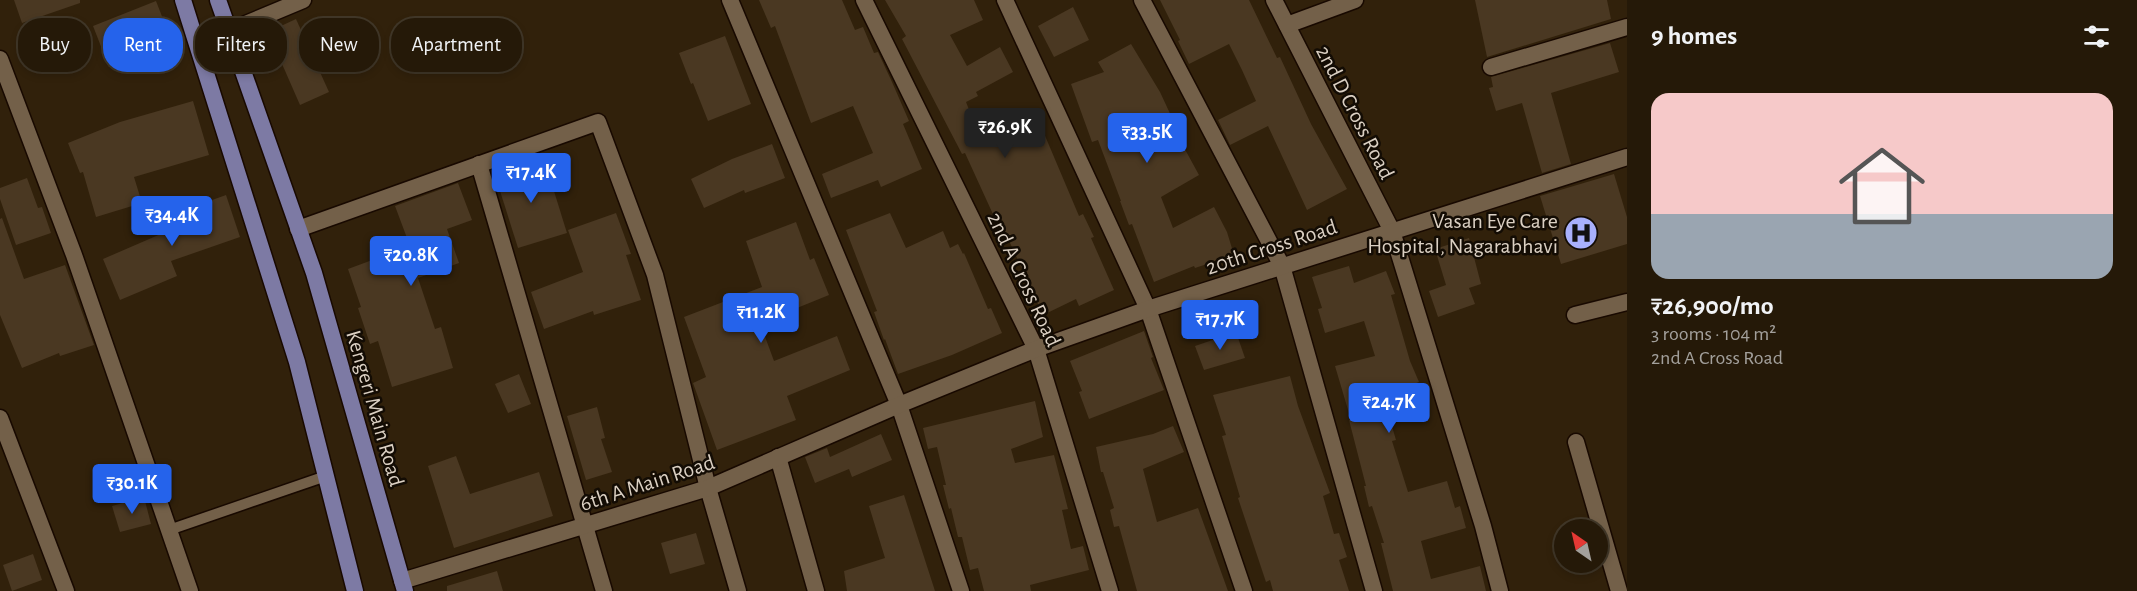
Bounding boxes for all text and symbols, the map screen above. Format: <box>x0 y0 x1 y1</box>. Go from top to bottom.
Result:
chip: Buy <box>18 18 91 72</box>
chip: Rent <box>103 18 183 72</box>
chip: Filters <box>195 18 287 72</box>
chip: New <box>299 18 379 72</box>
chip: Apartment <box>391 18 522 72</box>
icon: filters <box>2080 20 2113 53</box>
text: 9 homes <box>1651 23 1737 49</box>
street label: 2nd D Cross Road <box>1312 42 1398 183</box>
pin: ₹26.9K <box>956 108 1054 159</box>
pin: ₹33.5K <box>1098 113 1196 164</box>
text: ₹26.9K <box>978 117 1032 137</box>
text: ₹33.5K <box>1122 122 1172 142</box>
icon: home <box>1828 132 1936 240</box>
pin: ₹17.4K <box>482 153 580 204</box>
text: ₹17.4K <box>506 162 556 182</box>
pin: ₹34.4K <box>123 196 221 247</box>
text: ₹34.4K <box>145 205 199 225</box>
street label: 2nd A Cross Road <box>983 209 1065 350</box>
place label: Vasan Eye Care Hospital, Nagarabhavi <box>1367 210 1558 257</box>
street label: 20th Cross Road <box>1203 215 1340 278</box>
hospital icon: Vasan Eye Care Hospital, Nagarabhavi <box>1563 215 1599 251</box>
pin: ₹20.8K <box>362 236 460 287</box>
text: ₹20.8K <box>384 245 438 265</box>
pin: ₹11.2K <box>712 293 810 344</box>
text: ₹26,900/mo <box>1651 293 1774 319</box>
pin: ₹17.7K <box>1171 300 1269 351</box>
text: ₹11.2K <box>737 302 785 322</box>
text: ₹17.7K <box>1195 309 1245 329</box>
text: 3 rooms · 104 m² <box>1651 324 1776 344</box>
street label: Kengeri Main Road <box>342 328 408 489</box>
text: 2nd A Cross Road <box>1651 348 1783 368</box>
pin: ₹24.7K <box>1340 383 1438 434</box>
text: ₹24.7K <box>1363 392 1415 412</box>
street label: 6th A Main Road <box>577 451 717 515</box>
pin: ₹30.1K <box>83 464 181 515</box>
text: ₹30.1K <box>107 473 157 493</box>
north arrow <box>1554 519 1608 573</box>
map controls <box>1554 519 1608 573</box>

